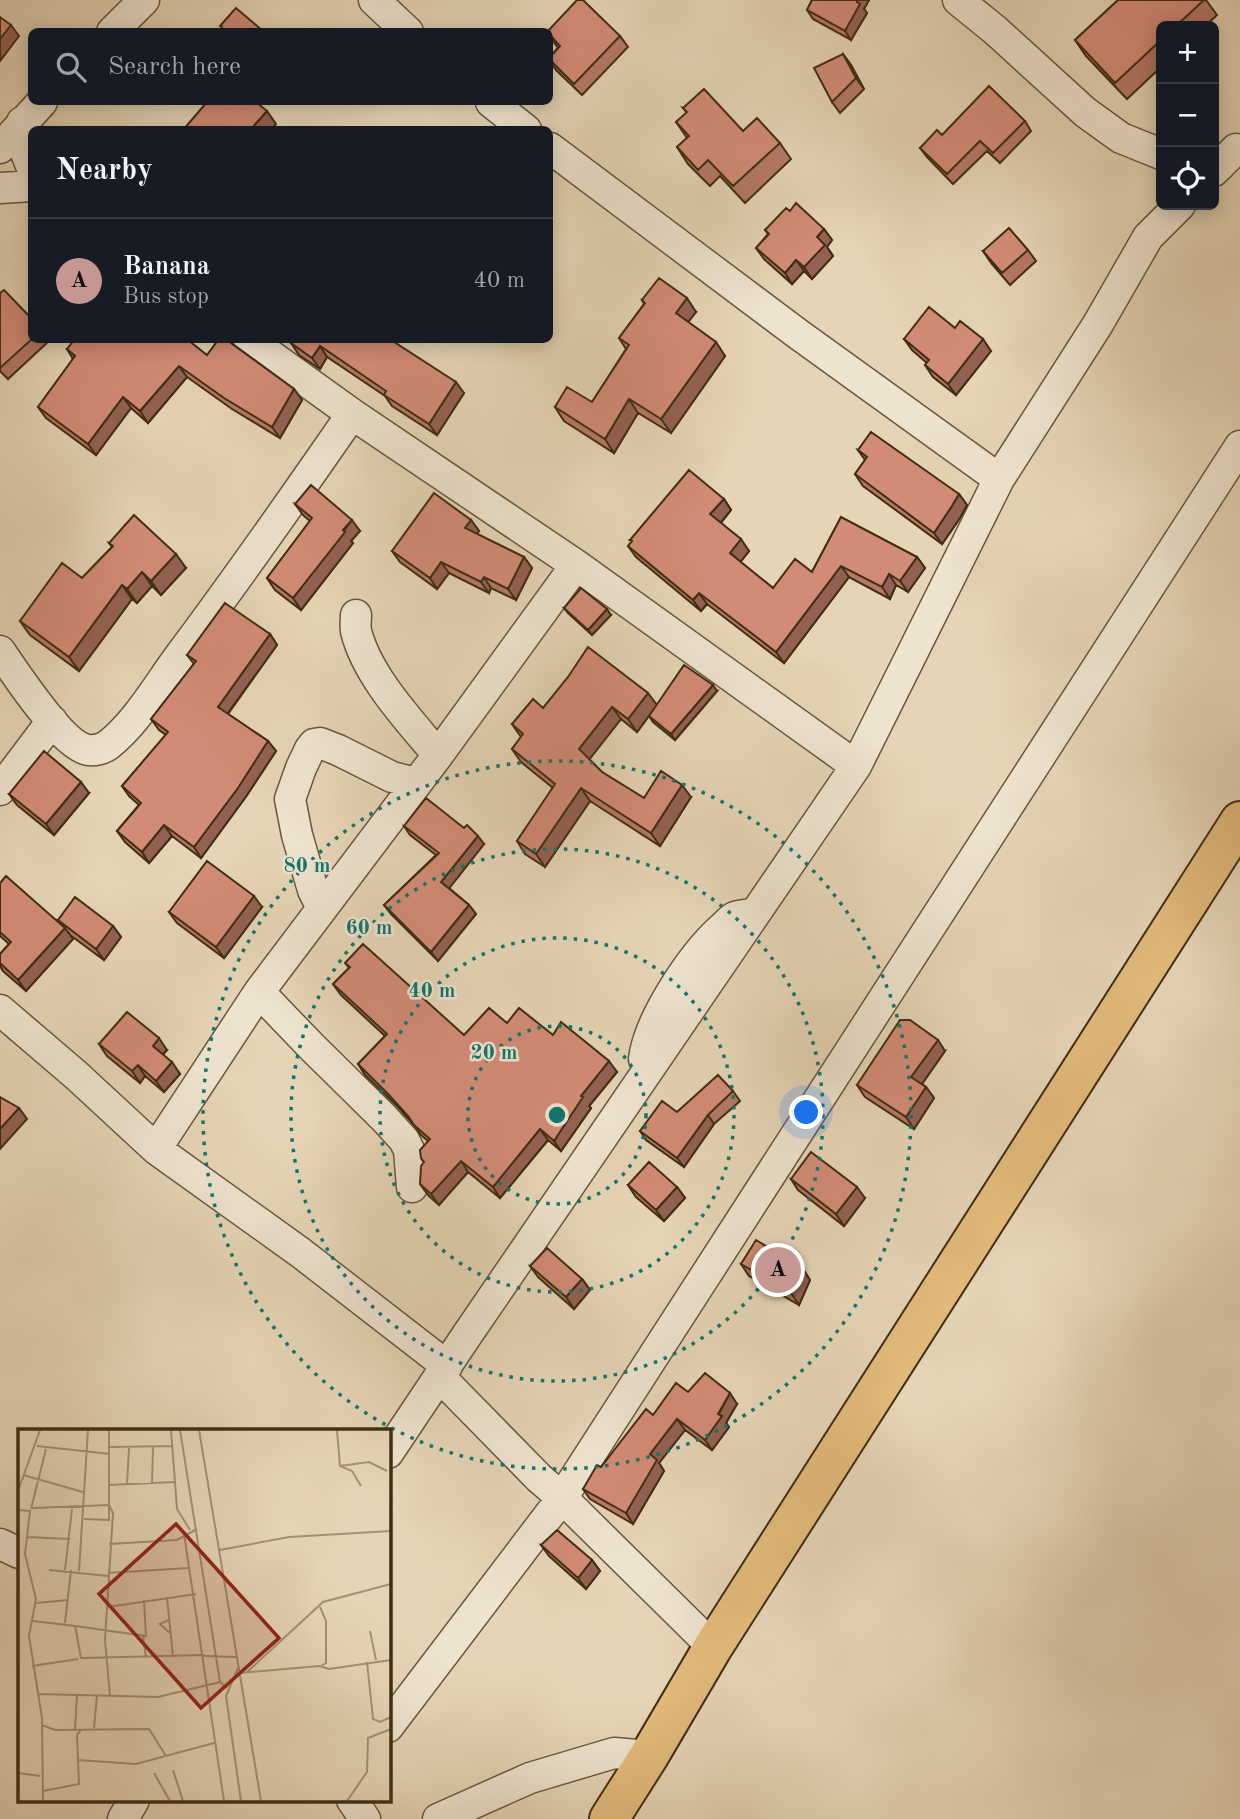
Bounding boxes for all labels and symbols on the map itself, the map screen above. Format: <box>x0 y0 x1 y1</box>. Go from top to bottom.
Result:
text: 80 m <box>283 856 331 877</box>
text: 60 m <box>345 918 393 939</box>
text: 40 m <box>408 981 456 1002</box>
text: 20 m <box>470 1043 518 1064</box>
your location <box>789 1095 823 1129</box>
centre of rings <box>545 1103 569 1127</box>
pin: A <box>755 1244 801 1296</box>
inset map <box>18 1429 390 1801</box>

